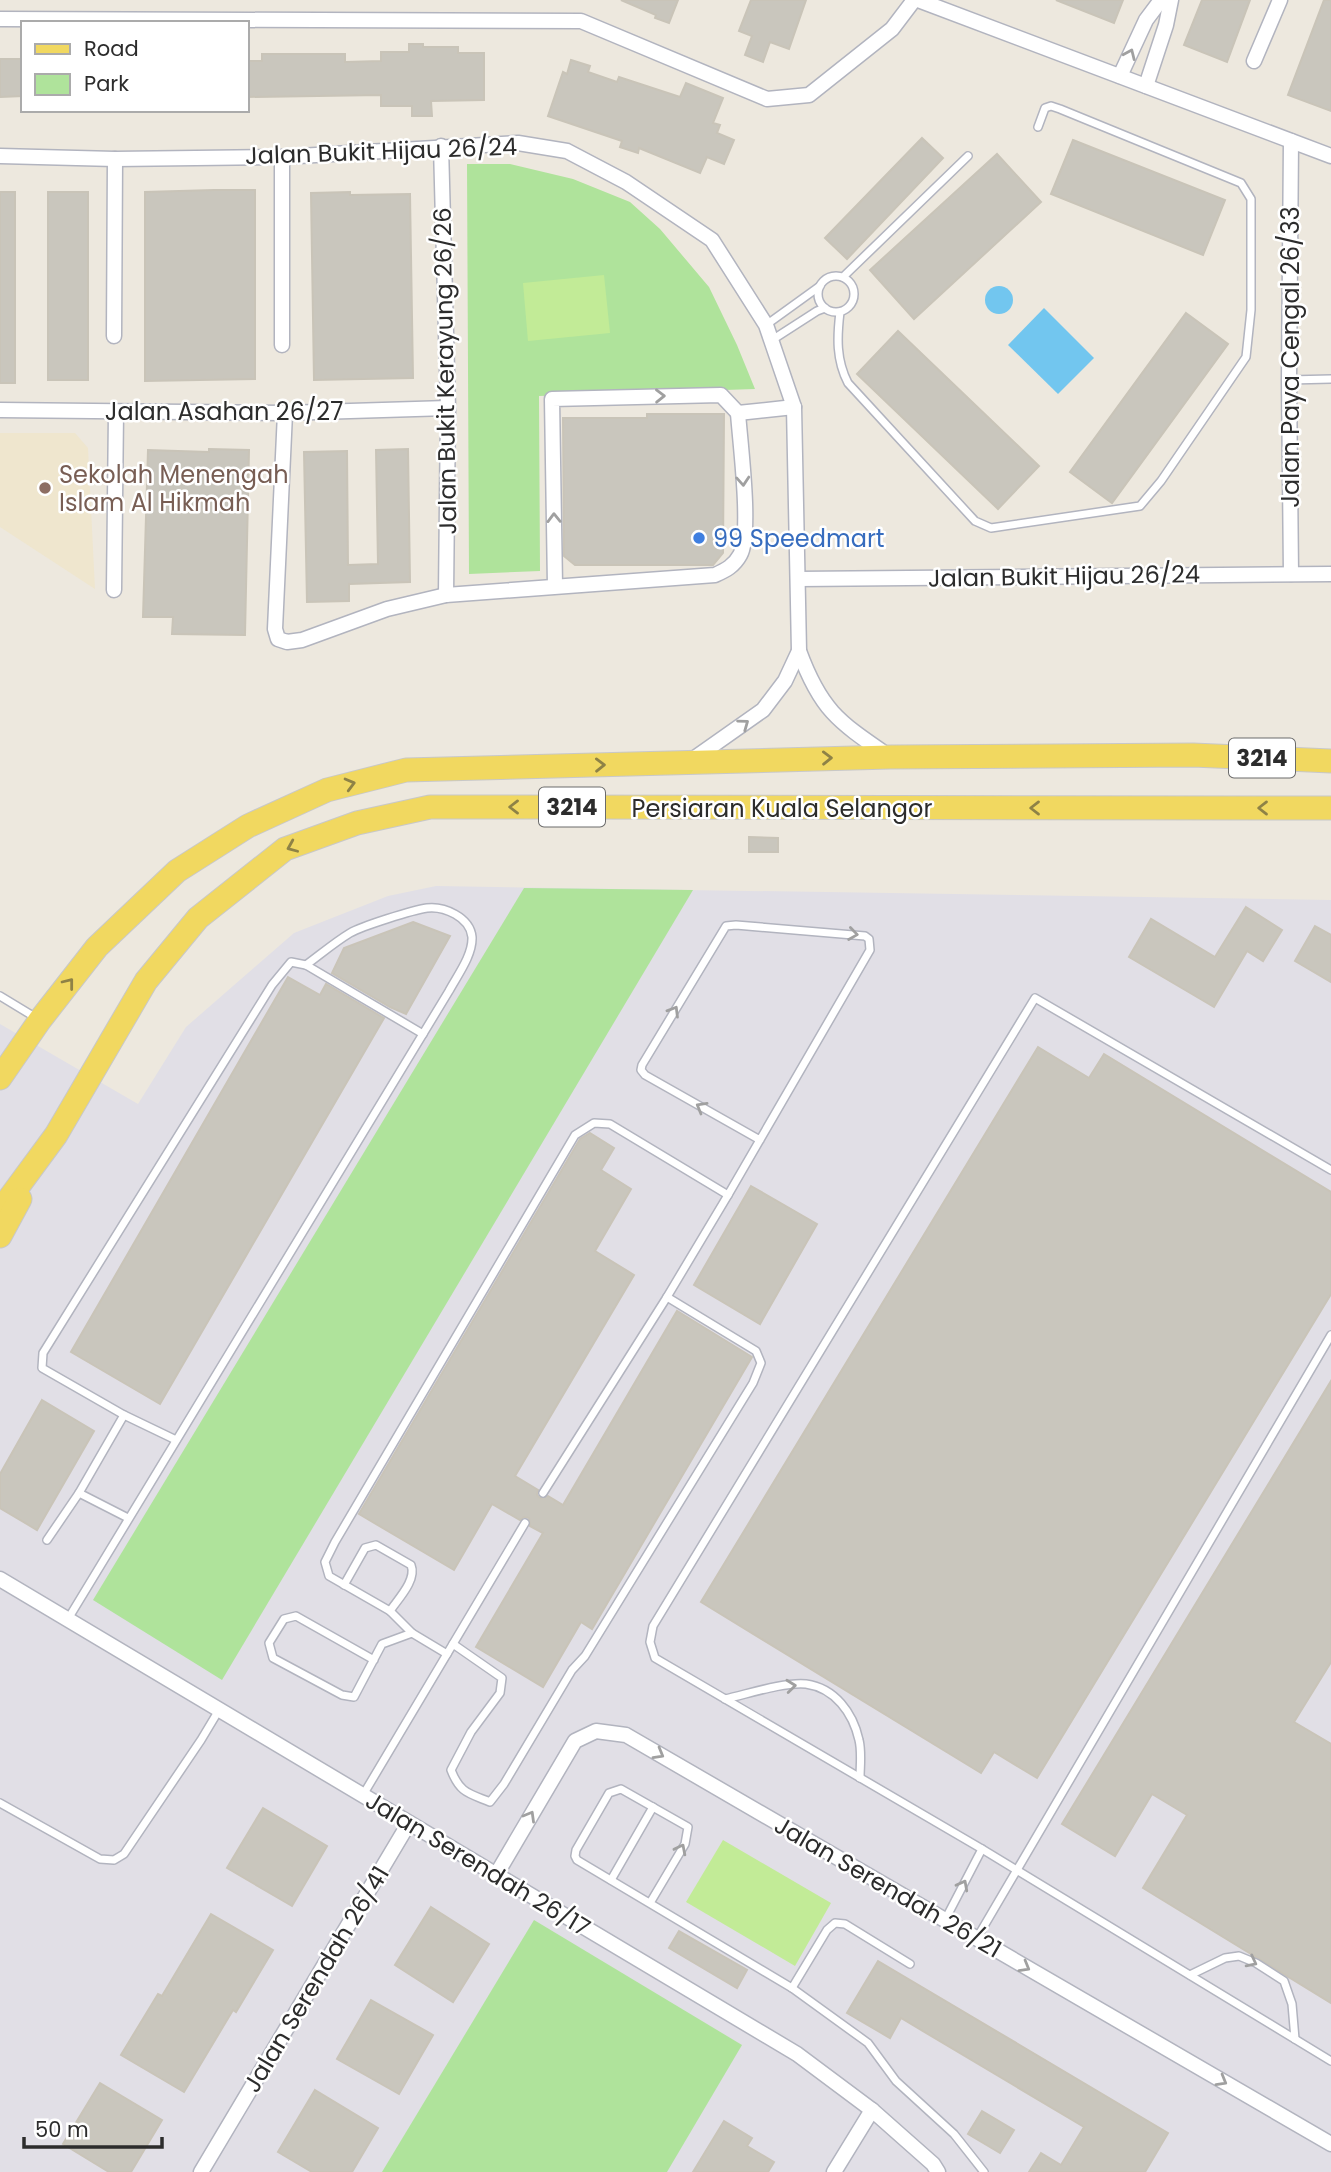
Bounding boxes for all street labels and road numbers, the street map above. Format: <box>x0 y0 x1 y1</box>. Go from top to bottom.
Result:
street label: Jalan Bukit Hijau 26/24 <box>244 130 518 172</box>
street label: Jalan Paya Cengal 26/33 <box>1274 206 1307 508</box>
street label: Jalan Bukit Kerayung 26/26 <box>426 207 464 535</box>
street label: Jalan Asahan 26/27 <box>105 395 343 428</box>
street label: Jalan Bukit Hijau 26/24 <box>928 557 1200 595</box>
road number: 3214 <box>1229 738 1295 778</box>
road number: 3214 <box>539 788 605 827</box>
street label: Persiaran Kuala Selangor <box>632 792 932 825</box>
street label: Jalan Serendah 26/17 <box>360 1784 596 1944</box>
street label: Jalan Serendah 26/21 <box>768 1808 1008 1966</box>
street label: Jalan Serendah 26/41 <box>235 1860 397 2098</box>

